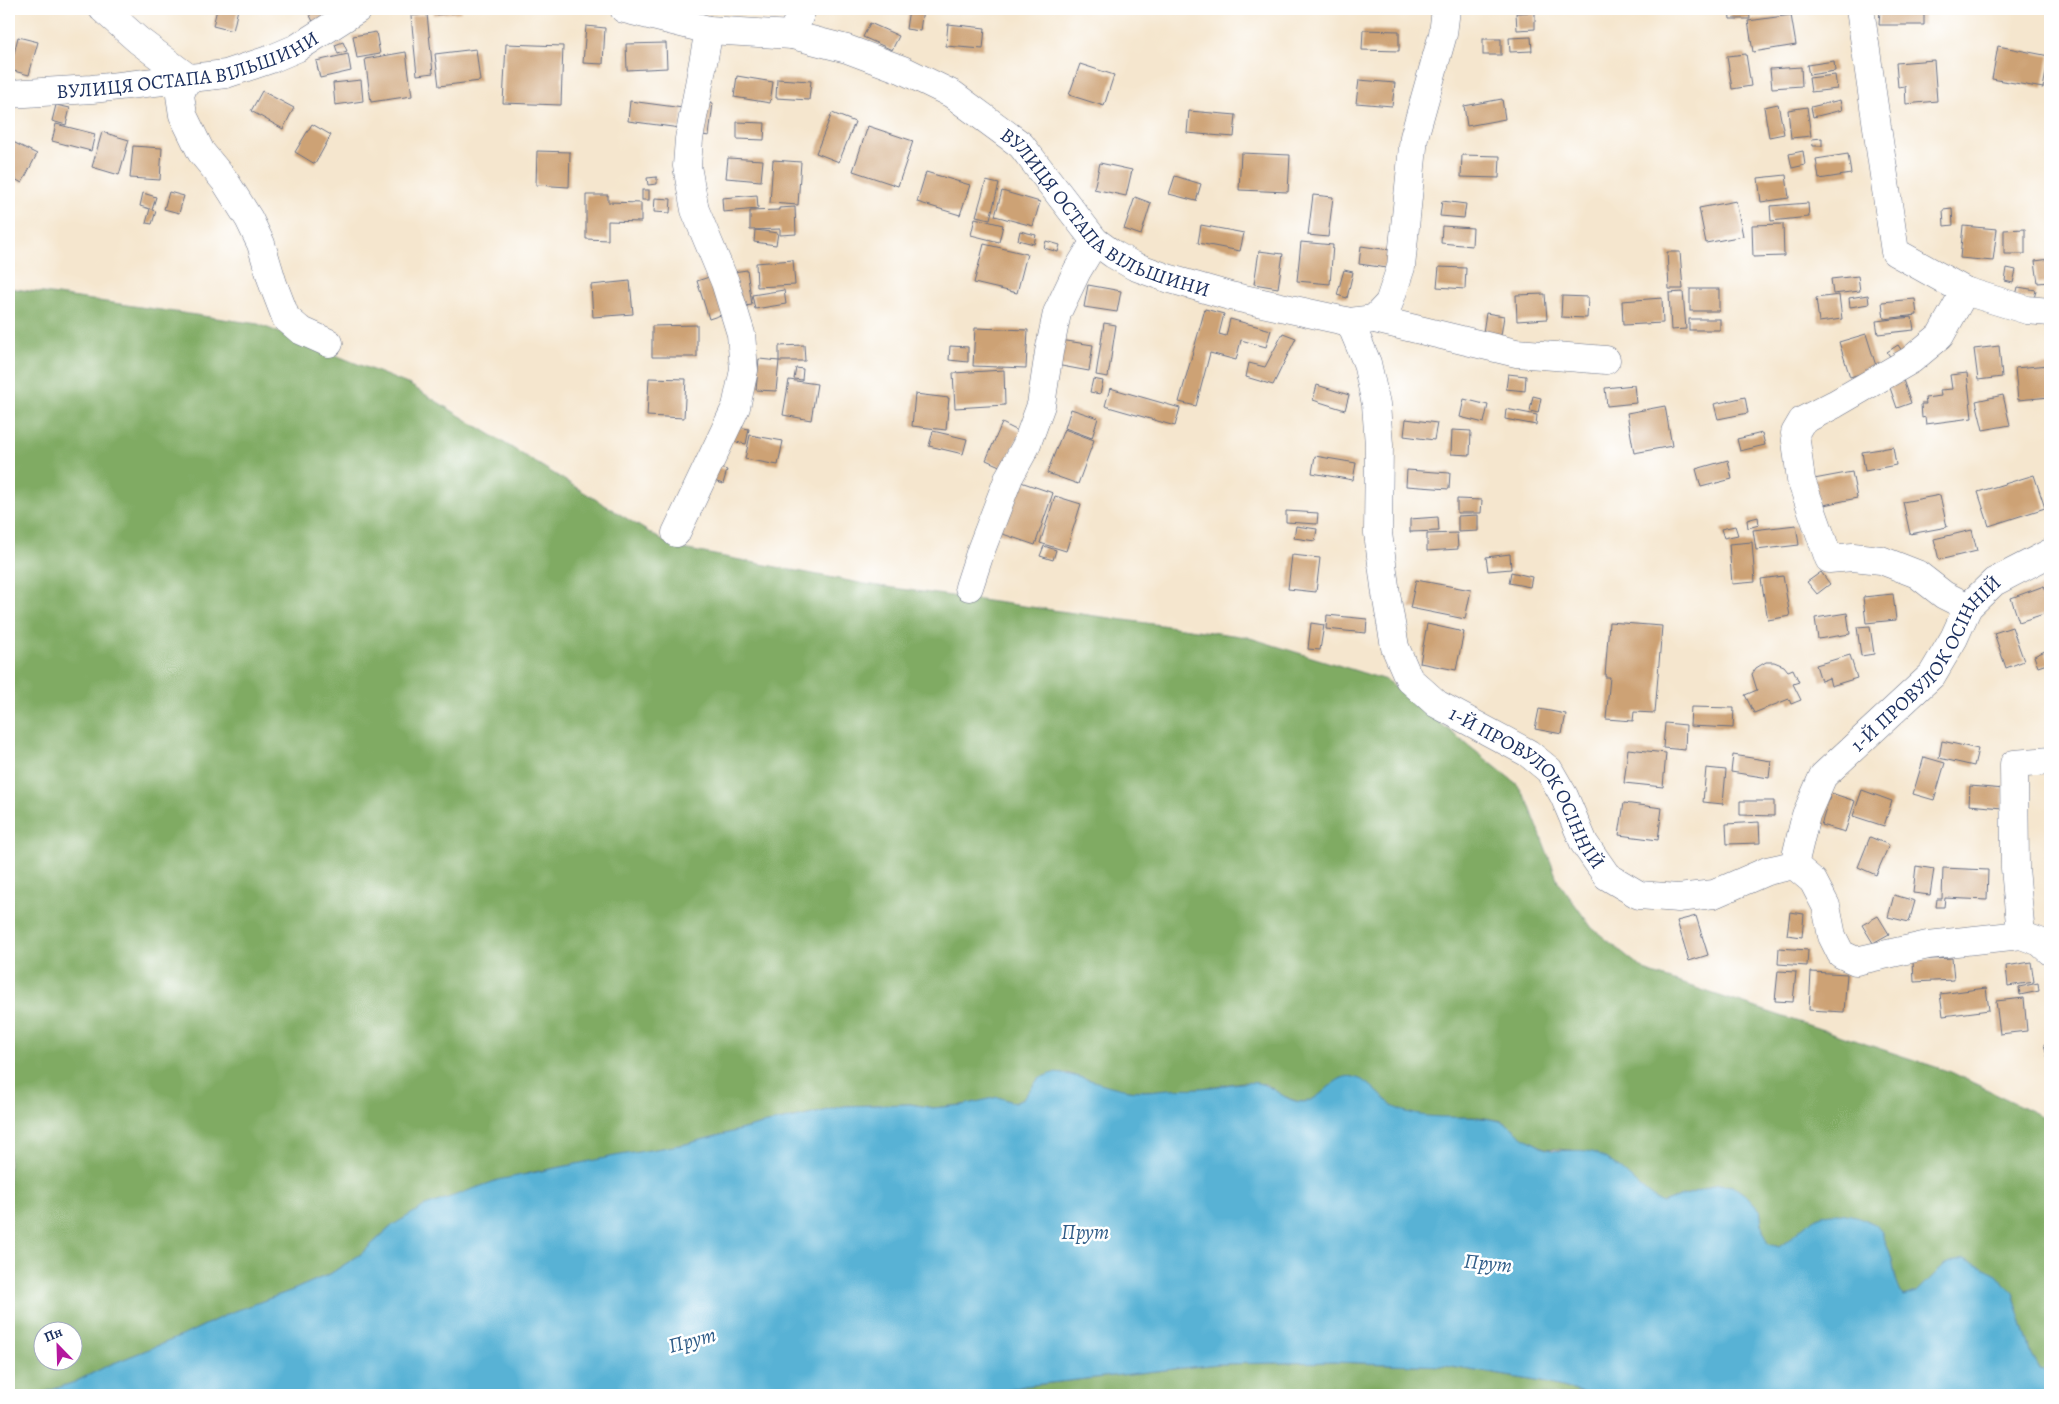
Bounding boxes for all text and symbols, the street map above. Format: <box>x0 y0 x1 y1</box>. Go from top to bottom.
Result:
street label: ВУЛИЦЯ ОСТАПА ВІЛЬШИНИ <box>56 25 324 105</box>
street label: ВУЛИЦЯ ОСТАПА ВІЛЬШИНИ <box>995 121 1213 304</box>
street label: 1-Й ПРОВУЛОК ОСІННІЙ <box>1845 569 2007 758</box>
street label: 1-Й ПРОВУЛОК ОСІННІЙ <box>1444 700 1611 874</box>
water label: Прут <box>1061 1218 1109 1246</box>
water label: Прут <box>1463 1247 1513 1279</box>
water label: Прут <box>665 1320 719 1360</box>
north arrow <box>32 1322 82 1372</box>
text: Пн <box>41 1322 65 1347</box>

